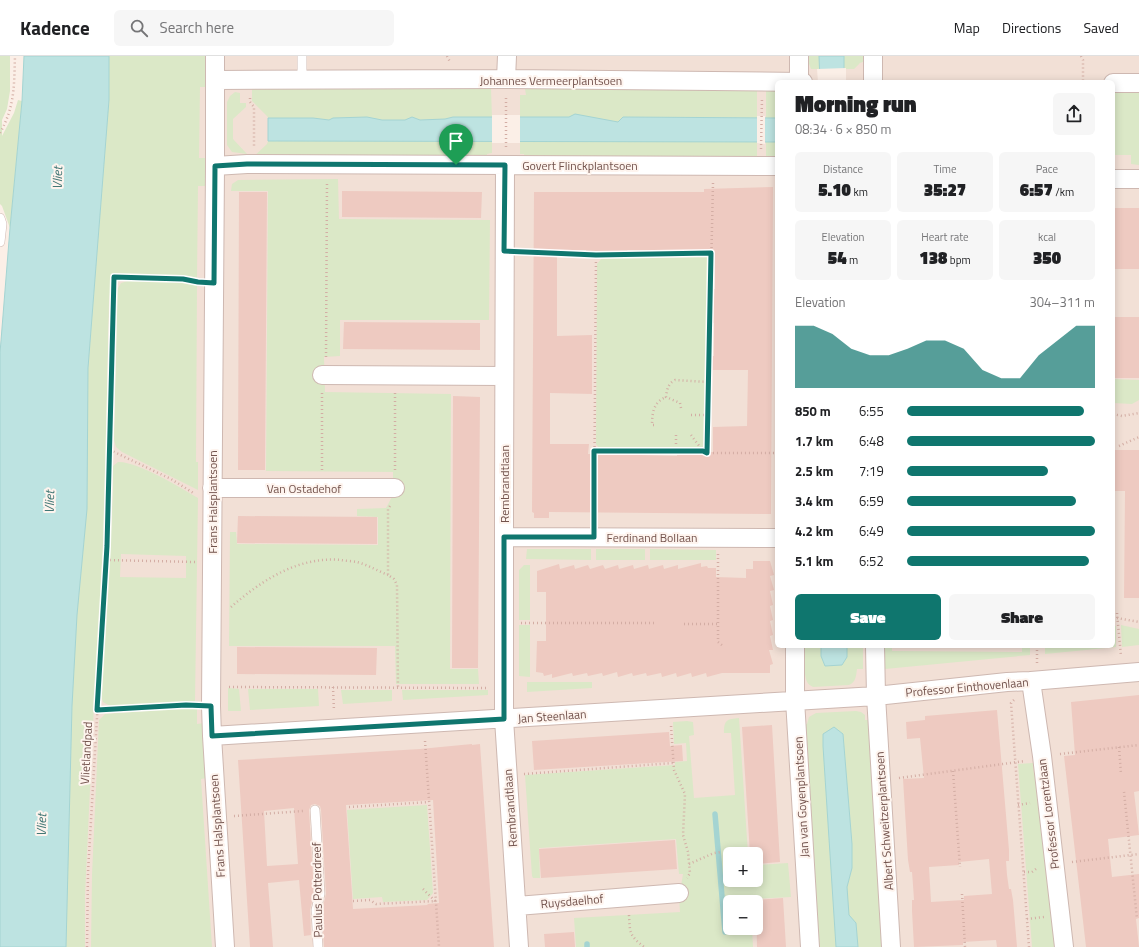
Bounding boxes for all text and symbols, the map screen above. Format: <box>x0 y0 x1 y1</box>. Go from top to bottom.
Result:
search box <box>114 10 394 46</box>
text: Kadence <box>20 13 90 42</box>
text: Search here <box>160 16 234 39</box>
icon: search <box>128 17 150 39</box>
text: Map <box>954 17 980 38</box>
text: Directions <box>1002 17 1061 38</box>
text: Saved <box>1083 17 1119 38</box>
street label: Johannes Vermeerplantsoen <box>480 71 622 90</box>
text: Morning run <box>795 87 917 121</box>
button: share <box>1053 93 1095 135</box>
text: 08:34 · 6 × 850 m <box>795 119 891 139</box>
pin <box>439 124 473 165</box>
icon: arrive <box>445 130 467 152</box>
street label: Govert Flinckplantsoen <box>522 156 638 175</box>
text: Distance <box>823 161 863 177</box>
text: Time <box>934 161 956 177</box>
text: Pace <box>1036 161 1058 177</box>
water label: Vliet <box>47 165 67 190</box>
text: 5.10 <box>818 177 851 203</box>
text: 35:27 <box>924 177 966 203</box>
text: 6:57 <box>1020 177 1053 203</box>
text: km <box>851 184 868 200</box>
text: /km <box>1053 184 1074 200</box>
text: Elevation <box>822 229 864 245</box>
text: Heart rate <box>921 229 969 245</box>
text: kcal <box>1038 229 1056 245</box>
text: 54 <box>828 245 847 271</box>
text: 138 <box>919 245 947 271</box>
text: 350 <box>1033 245 1061 271</box>
text: m <box>847 252 858 268</box>
text: bpm <box>947 252 971 268</box>
text: Elevation <box>795 292 846 312</box>
text: 304–311 m <box>1029 292 1095 312</box>
text: 850 m <box>795 401 831 421</box>
text: 6:55 <box>859 401 884 421</box>
text: 1.7 km <box>795 431 833 451</box>
text: 6:48 <box>859 431 884 451</box>
street label: Rembrandtlaan <box>495 445 514 523</box>
street label: Frans Halsplantsoen <box>203 450 222 554</box>
text: 2.5 km <box>795 461 833 481</box>
text: 7:19 <box>859 461 884 481</box>
street label: Van Ostadehof <box>267 479 341 498</box>
water label: Vliet <box>39 489 59 514</box>
text: 3.4 km <box>795 491 833 511</box>
text: 6:59 <box>859 491 884 511</box>
text: 4.2 km <box>795 521 833 541</box>
text: 6:49 <box>859 521 884 541</box>
street label: Ferdinand Bollaan <box>607 528 697 547</box>
text: 5.1 km <box>795 551 833 571</box>
text: 6:52 <box>859 551 884 571</box>
button: Save <box>795 594 941 640</box>
button: Share <box>949 594 1095 640</box>
street label: Professor Einthovenlaan <box>905 672 1029 702</box>
street label: Jan Steenlaan <box>517 704 587 728</box>
street label: Vlietlandpad <box>75 721 97 785</box>
street label: Jan van Goyenplantsoen <box>788 736 814 858</box>
street label: Albert Schweitzerplantsoen <box>870 751 898 891</box>
street label: Professor Lorentzlaan <box>1032 758 1064 870</box>
street label: Rembrandtlaan <box>498 768 522 848</box>
street label: Frans Halsplantsoen <box>204 774 230 878</box>
water label: Vliet <box>31 812 51 837</box>
street label: Paulus Potterdreef <box>307 842 327 938</box>
map controls <box>723 847 763 935</box>
button: + <box>723 847 763 887</box>
street label: Ruysdaelhof <box>540 889 604 913</box>
button: − <box>723 895 763 935</box>

